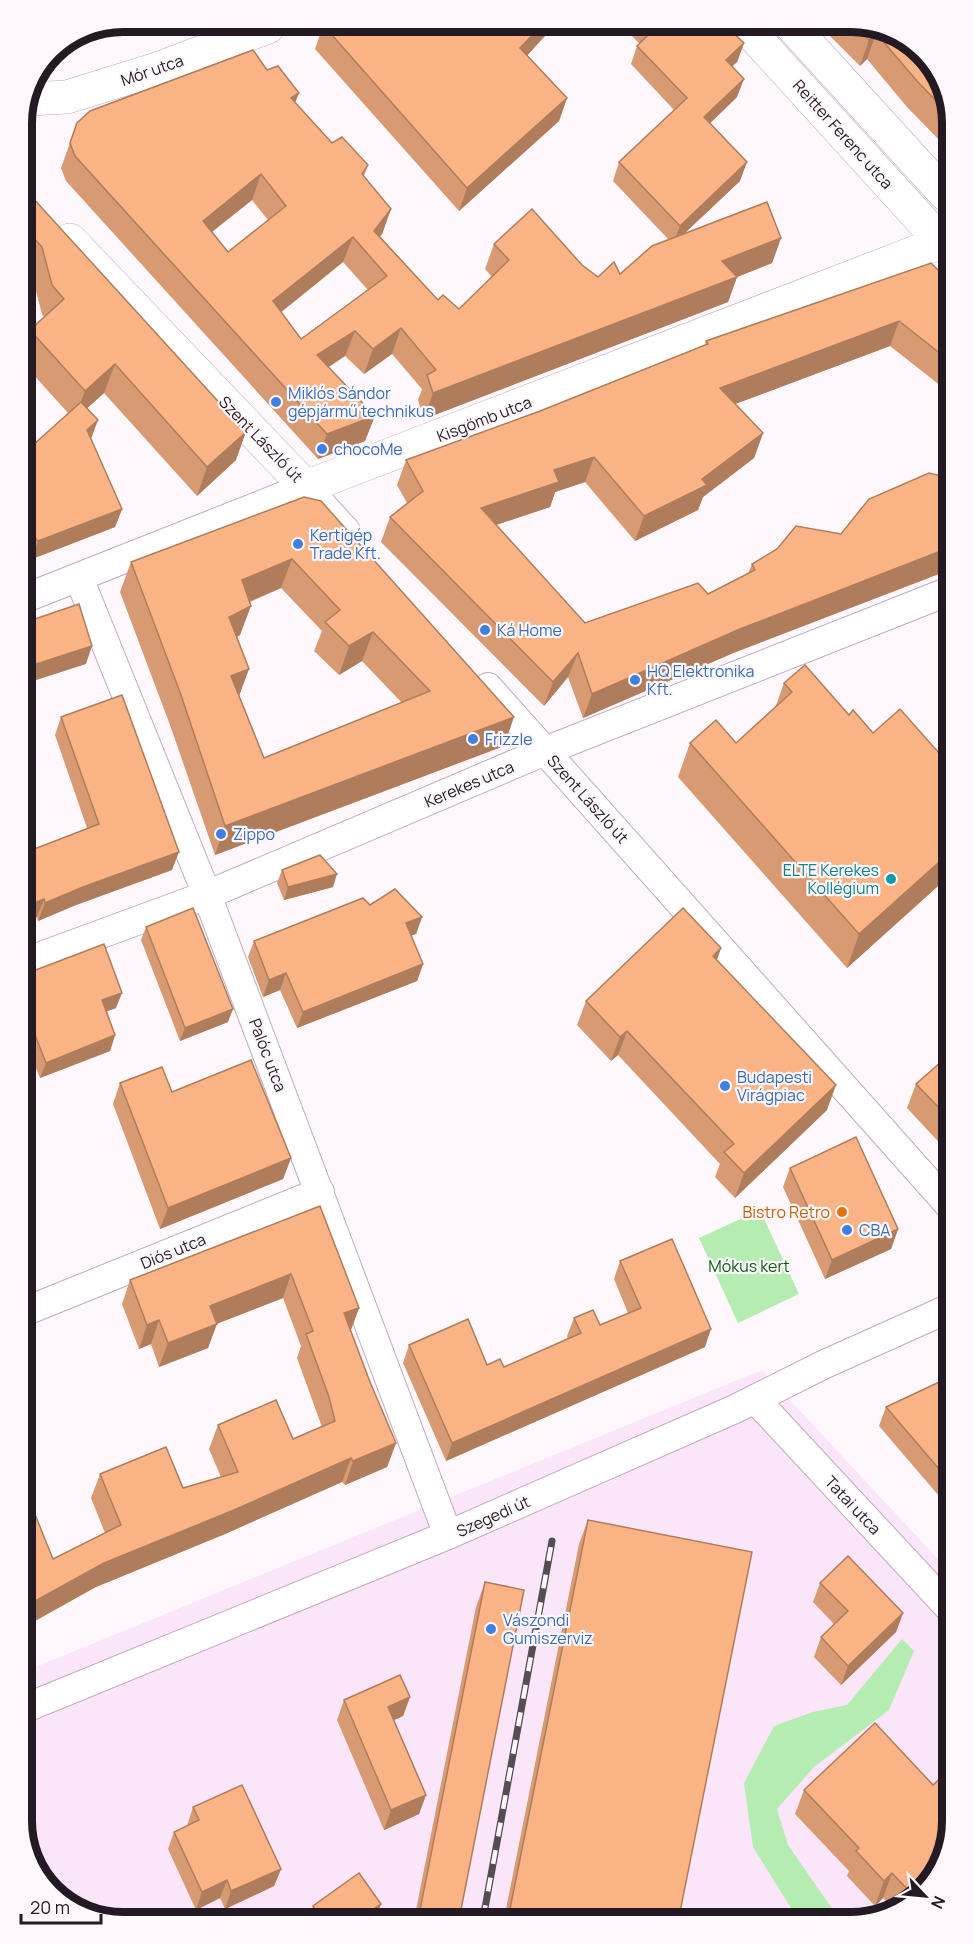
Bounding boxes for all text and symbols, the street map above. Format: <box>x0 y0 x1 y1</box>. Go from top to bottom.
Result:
street label: Mór utca <box>118 49 186 91</box>
street label: Reitter Ferenc utca <box>788 75 898 193</box>
place label: Miklós Sándor gépjármű technikus <box>288 382 434 422</box>
street label: Szent László út <box>214 391 308 487</box>
street label: Kisgömb utca <box>433 391 535 447</box>
marker: Miklós Sándor gépjármű technikus <box>269 395 283 409</box>
place label: chocoMe <box>334 438 403 460</box>
marker: chocoMe <box>315 442 329 456</box>
place label: Kertigép Trade Kft. <box>310 524 381 564</box>
marker: Kertigép Trade Kft. <box>291 537 305 551</box>
place label: Ká Home <box>497 619 562 641</box>
marker: Ká Home <box>478 623 492 637</box>
place label: HQ Elektronika Kft. <box>647 660 754 700</box>
marker: HQ Elektronika Kft. <box>628 673 642 687</box>
place label: Frizzle <box>485 728 533 750</box>
marker: Frizzle <box>466 732 480 746</box>
street label: Szent László út <box>542 750 634 848</box>
street label: Kerekes utca <box>421 755 517 813</box>
place label: Zippo <box>233 823 275 845</box>
marker: Zippo <box>214 827 228 841</box>
place label: ELTE Kerekes Kollégium <box>783 859 879 899</box>
marker: ELTE Kerekes Kollégium <box>884 872 898 886</box>
street label: Palóc utca <box>244 1015 292 1095</box>
place label: Budapesti Virágpiac <box>737 1066 812 1106</box>
marker: Budapesti Virágpiac <box>718 1079 732 1093</box>
place label: Bistro Retro <box>742 1201 830 1223</box>
marker: Bistro Retro <box>835 1205 849 1219</box>
place label: CBA <box>859 1219 890 1241</box>
marker: CBA <box>840 1223 854 1237</box>
street label: Diós utca <box>137 1228 209 1274</box>
park label: Mókus kert <box>708 1255 790 1277</box>
street label: Tatai utca <box>820 1471 886 1539</box>
street label: Szegedi út <box>453 1490 533 1542</box>
place label: Vászondi Gumiszerviz <box>503 1609 593 1649</box>
marker: Vászondi Gumiszerviz <box>484 1622 498 1636</box>
north arrow <box>895 1866 955 1926</box>
scale bar <box>21 1887 100 1925</box>
text: N <box>926 1893 951 1913</box>
text: 20 m <box>30 1895 70 1919</box>

